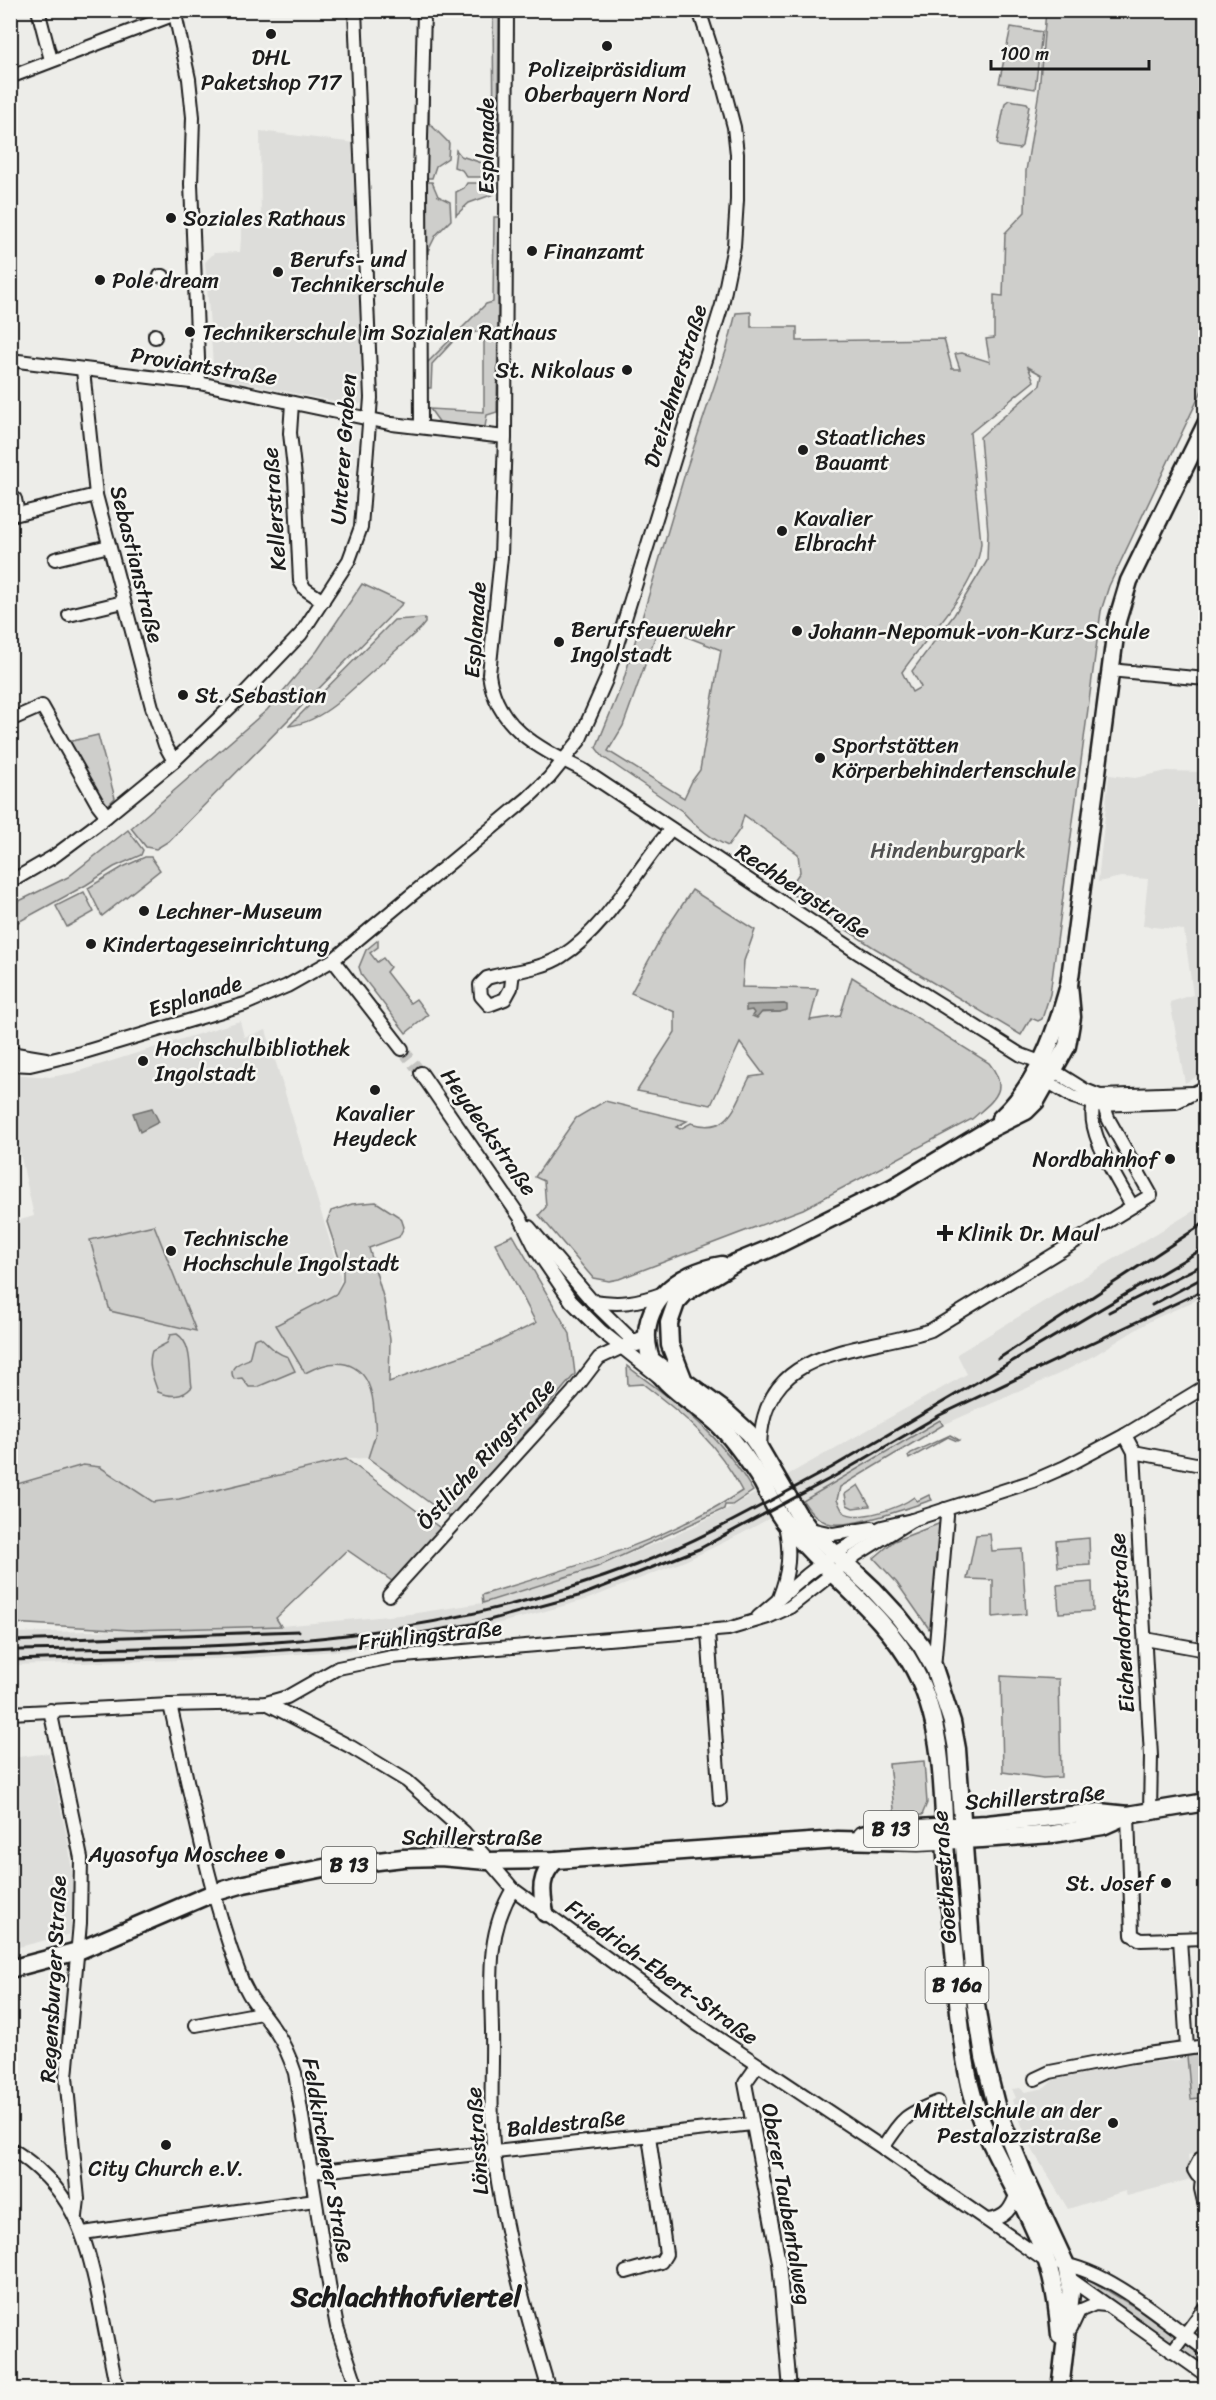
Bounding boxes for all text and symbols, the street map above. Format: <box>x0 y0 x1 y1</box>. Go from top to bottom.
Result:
marker: DHL Paketshop 717 <box>264 27 278 41</box>
scale bar <box>991 33 1148 71</box>
place label: DHL Paketshop 717 <box>201 38 343 102</box>
text: 100 m <box>1000 38 1049 70</box>
marker: Polizeipräsidium Oberbayern Nord <box>600 39 614 53</box>
place label: Polizeipräsidium Oberbayern Nord <box>524 50 691 114</box>
street label: Esplanade <box>467 97 506 194</box>
place label: Soziales Rathaus <box>183 199 345 238</box>
marker: Soziales Rathaus <box>164 211 178 225</box>
place label: Finanzamt <box>544 232 645 271</box>
place label: Berufs- und Technikerschule <box>290 240 444 304</box>
marker: Finanzamt <box>525 244 539 258</box>
place label: Pole dream <box>112 261 219 300</box>
marker: Berufs- und Technikerschule <box>271 265 285 279</box>
marker: Pole dream <box>93 273 107 287</box>
street label: Dreizehnerstraße <box>632 299 718 472</box>
place label: Technikerschule im Sozialen Rathaus <box>202 313 558 352</box>
marker: Technikerschule im Sozialen Rathaus <box>183 325 197 339</box>
street label: Proviantstraße <box>128 335 280 397</box>
place label: St. Nikolaus <box>496 351 616 390</box>
marker: St. Nikolaus <box>620 363 634 377</box>
street label: Unterer Graben <box>318 372 368 526</box>
place label: Staatliches Bauamt <box>815 418 925 482</box>
marker: Staatliches Bauamt <box>796 443 810 457</box>
street label: Kellerstraße <box>250 446 298 572</box>
street label: Sebastianstraße <box>99 481 175 647</box>
place label: Kavalier Elbracht <box>794 499 877 563</box>
marker: Kavalier Elbracht <box>775 524 789 538</box>
street label: Esplanade <box>452 580 498 679</box>
place label: Berufsfeuerwehr Ingolstadt <box>570 610 736 674</box>
place label: Johann-Nepomuk-von-Kurz-Schule <box>808 612 1150 651</box>
marker: Johann-Nepomuk-von-Kurz-Schule <box>790 624 804 638</box>
marker: Berufsfeuerwehr Ingolstadt <box>552 635 566 649</box>
place label: St. Sebastian <box>195 676 326 715</box>
marker: St. Sebastian <box>176 688 190 702</box>
place label: Sportstätten Körperbehindertenschule <box>832 726 1076 790</box>
marker: Sportstätten Körperbehindertenschule <box>813 751 827 765</box>
park label: Hindenburgpark <box>870 831 1026 870</box>
street label: Rechbergstraße <box>727 832 879 950</box>
place label: Lechner-Museum <box>156 892 322 931</box>
marker: Lechner-Museum <box>137 904 151 918</box>
place label: Kindertageseinrichtung <box>103 925 330 964</box>
marker: Kindertageseinrichtung <box>84 937 98 951</box>
street label: Esplanade <box>143 963 247 1029</box>
place label: Hochschulbibliothek Ingolstadt <box>154 1029 351 1093</box>
marker: Hochschulbibliothek Ingolstadt <box>136 1054 150 1068</box>
street label: Heydeckstraße <box>430 1060 548 1204</box>
marker: Kavalier Heydeck <box>368 1083 382 1097</box>
place label: Kavalier Heydeck <box>333 1094 417 1158</box>
place label: Nordbahnhof <box>1033 1140 1161 1179</box>
marker: Nordbahnhof <box>1163 1152 1177 1166</box>
place label: Klinik Dr. Maul <box>958 1214 1100 1253</box>
place label: Technische Hochschule Ingolstadt <box>183 1219 400 1283</box>
marker: Klinik Dr. Maul <box>936 1224 954 1242</box>
marker: Technische Hochschule Ingolstadt <box>164 1244 178 1258</box>
street label: Östliche Ringstraße <box>407 1369 565 1539</box>
street label: Eichendorffstraße <box>1098 1532 1146 1714</box>
street label: Frühlingstraße <box>356 1608 504 1662</box>
street label: Schillerstraße <box>964 1773 1106 1821</box>
street label: Goethestraße <box>920 1809 968 1945</box>
road number: B 13 <box>864 1811 918 1847</box>
street label: Schillerstraße <box>402 1818 542 1857</box>
place label: Ayasofya Moschee <box>87 1835 268 1874</box>
marker: Ayasofya Moschee <box>273 1847 287 1861</box>
road number: B 13 <box>322 1847 376 1883</box>
place label: St. Josef <box>1066 1864 1156 1903</box>
street label: Regensburger Straße <box>28 1874 78 2084</box>
marker: St. Josef <box>1159 1876 1173 1890</box>
street label: Friedrich-Ebert-Straße <box>557 1888 767 2056</box>
road number: B 16a <box>926 1967 988 2003</box>
street label: Feldkirchener Straße <box>291 2054 365 2266</box>
street label: Lönsstraße <box>454 2086 500 2196</box>
place label: Mittelschule an der Pestalozzistraße <box>914 2091 1103 2155</box>
street label: Baldestraße <box>505 2097 627 2149</box>
street label: Oberer Taubentalweg <box>750 2100 824 2308</box>
marker: Mittelschule an der Pestalozzistraße <box>1106 2116 1120 2130</box>
marker: City Church e.V. <box>159 2138 173 2152</box>
place label: City Church e.V. <box>88 2149 244 2188</box>
district label: Schlachthofviertel <box>290 2272 522 2321</box>

